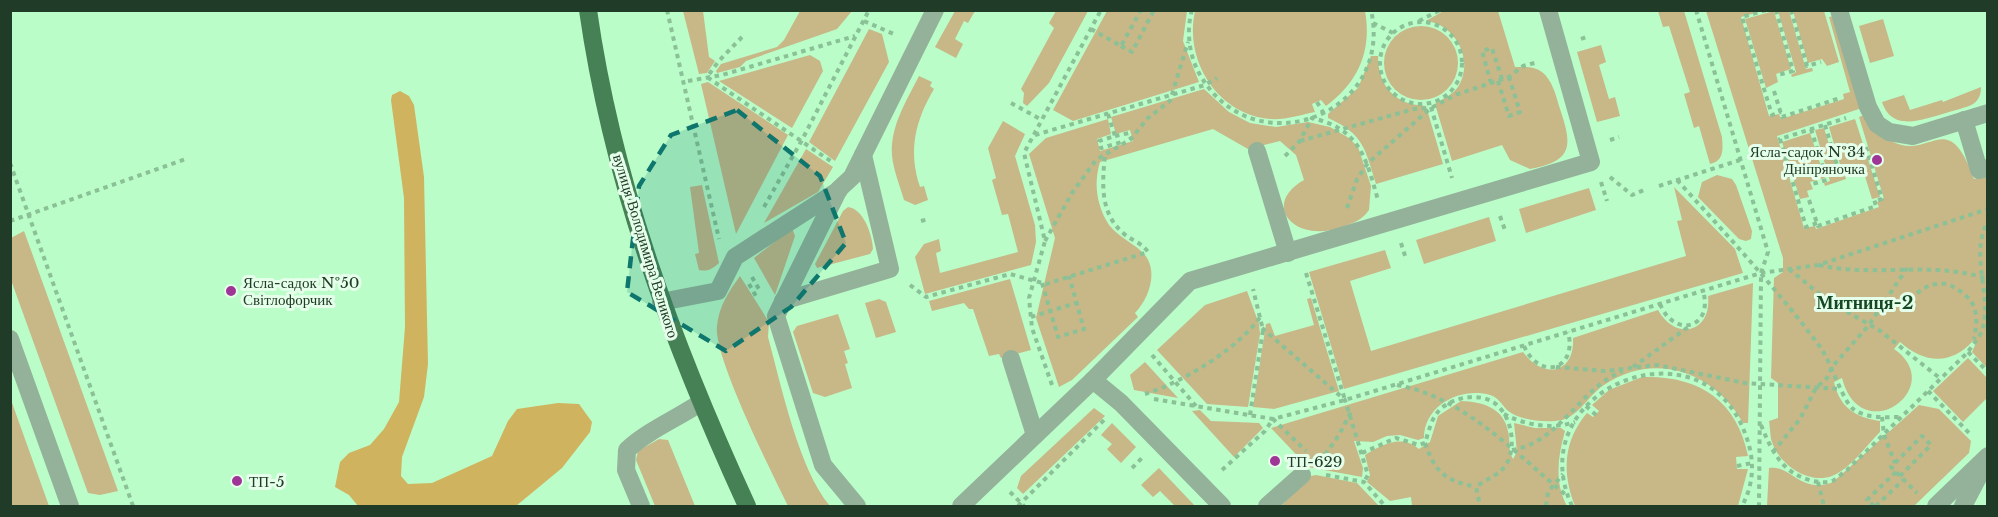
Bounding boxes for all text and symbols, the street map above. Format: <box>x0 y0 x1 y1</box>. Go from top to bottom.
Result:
place label: Ясла-садок №34 Дніпряночка <box>1750 142 1865 178</box>
street label: вулиця Володимира Великого <box>609 152 683 340</box>
marker: Ясла-садок №34 Дніпряночка <box>1870 153 1884 167</box>
place label: Ясла-садок №50 Світлофорчик <box>243 273 359 309</box>
marker: Ясла-садок №50 Світлофорчик <box>224 284 238 298</box>
district label: Митниця-2 <box>1817 292 1914 314</box>
place label: ТП-629 <box>1287 452 1342 471</box>
marker: ТП-629 <box>1268 454 1282 468</box>
place label: ТП-5 <box>249 472 284 491</box>
marker: ТП-5 <box>230 474 244 488</box>

